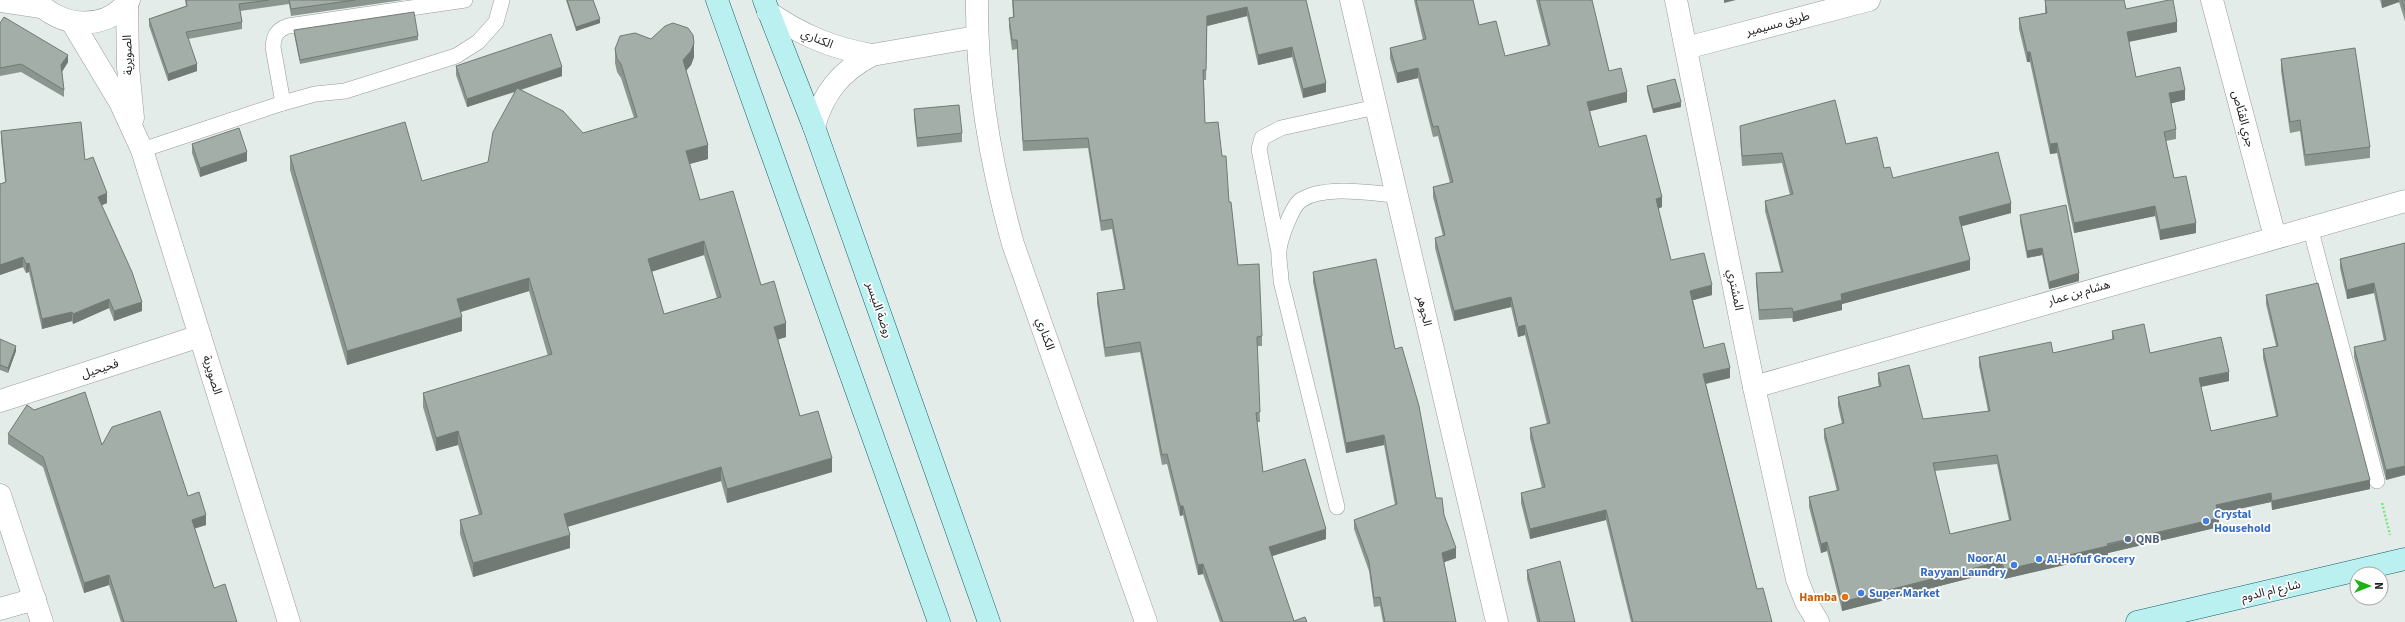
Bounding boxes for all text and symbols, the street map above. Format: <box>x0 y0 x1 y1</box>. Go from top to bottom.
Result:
street label: طريق مسيمير <box>1743 7 1812 41</box>
street label: الكناري <box>798 25 836 54</box>
street label: الصويرية <box>119 34 137 76</box>
street label: جري القنّاص <box>2226 89 2259 150</box>
street label: المشتري <box>1722 268 1747 312</box>
street label: هشام بن عمار <box>2045 276 2112 310</box>
street label: روضة النيسر <box>861 279 897 340</box>
street label: الجوهر <box>1412 293 1436 328</box>
street label: الكناري <box>1031 316 1058 353</box>
street label: الصويرية <box>198 353 226 397</box>
street label: فحيحيل <box>79 355 121 383</box>
place label: Crystal Household <box>2214 506 2271 537</box>
marker: Crystal Household <box>2201 516 2211 526</box>
place label: QNB <box>2136 531 2159 548</box>
marker: QNB <box>2123 534 2133 544</box>
place label: Noor Al Rayyan Laundry <box>1920 550 2007 581</box>
place label: Al-Hofuf Grocery <box>2046 551 2136 568</box>
marker: Al-Hofuf Grocery <box>2034 554 2044 564</box>
marker: Noor Al Rayyan Laundry <box>2009 560 2019 570</box>
north arrow <box>2349 566 2389 606</box>
street label: شارع ام الدوم <box>2240 576 2302 606</box>
text: N <box>2371 582 2386 590</box>
place label: Super Market <box>1869 585 1940 602</box>
marker: Super Market <box>1856 588 1866 598</box>
place label: Hamba <box>1799 589 1837 606</box>
marker: Hamba <box>1840 592 1850 602</box>

